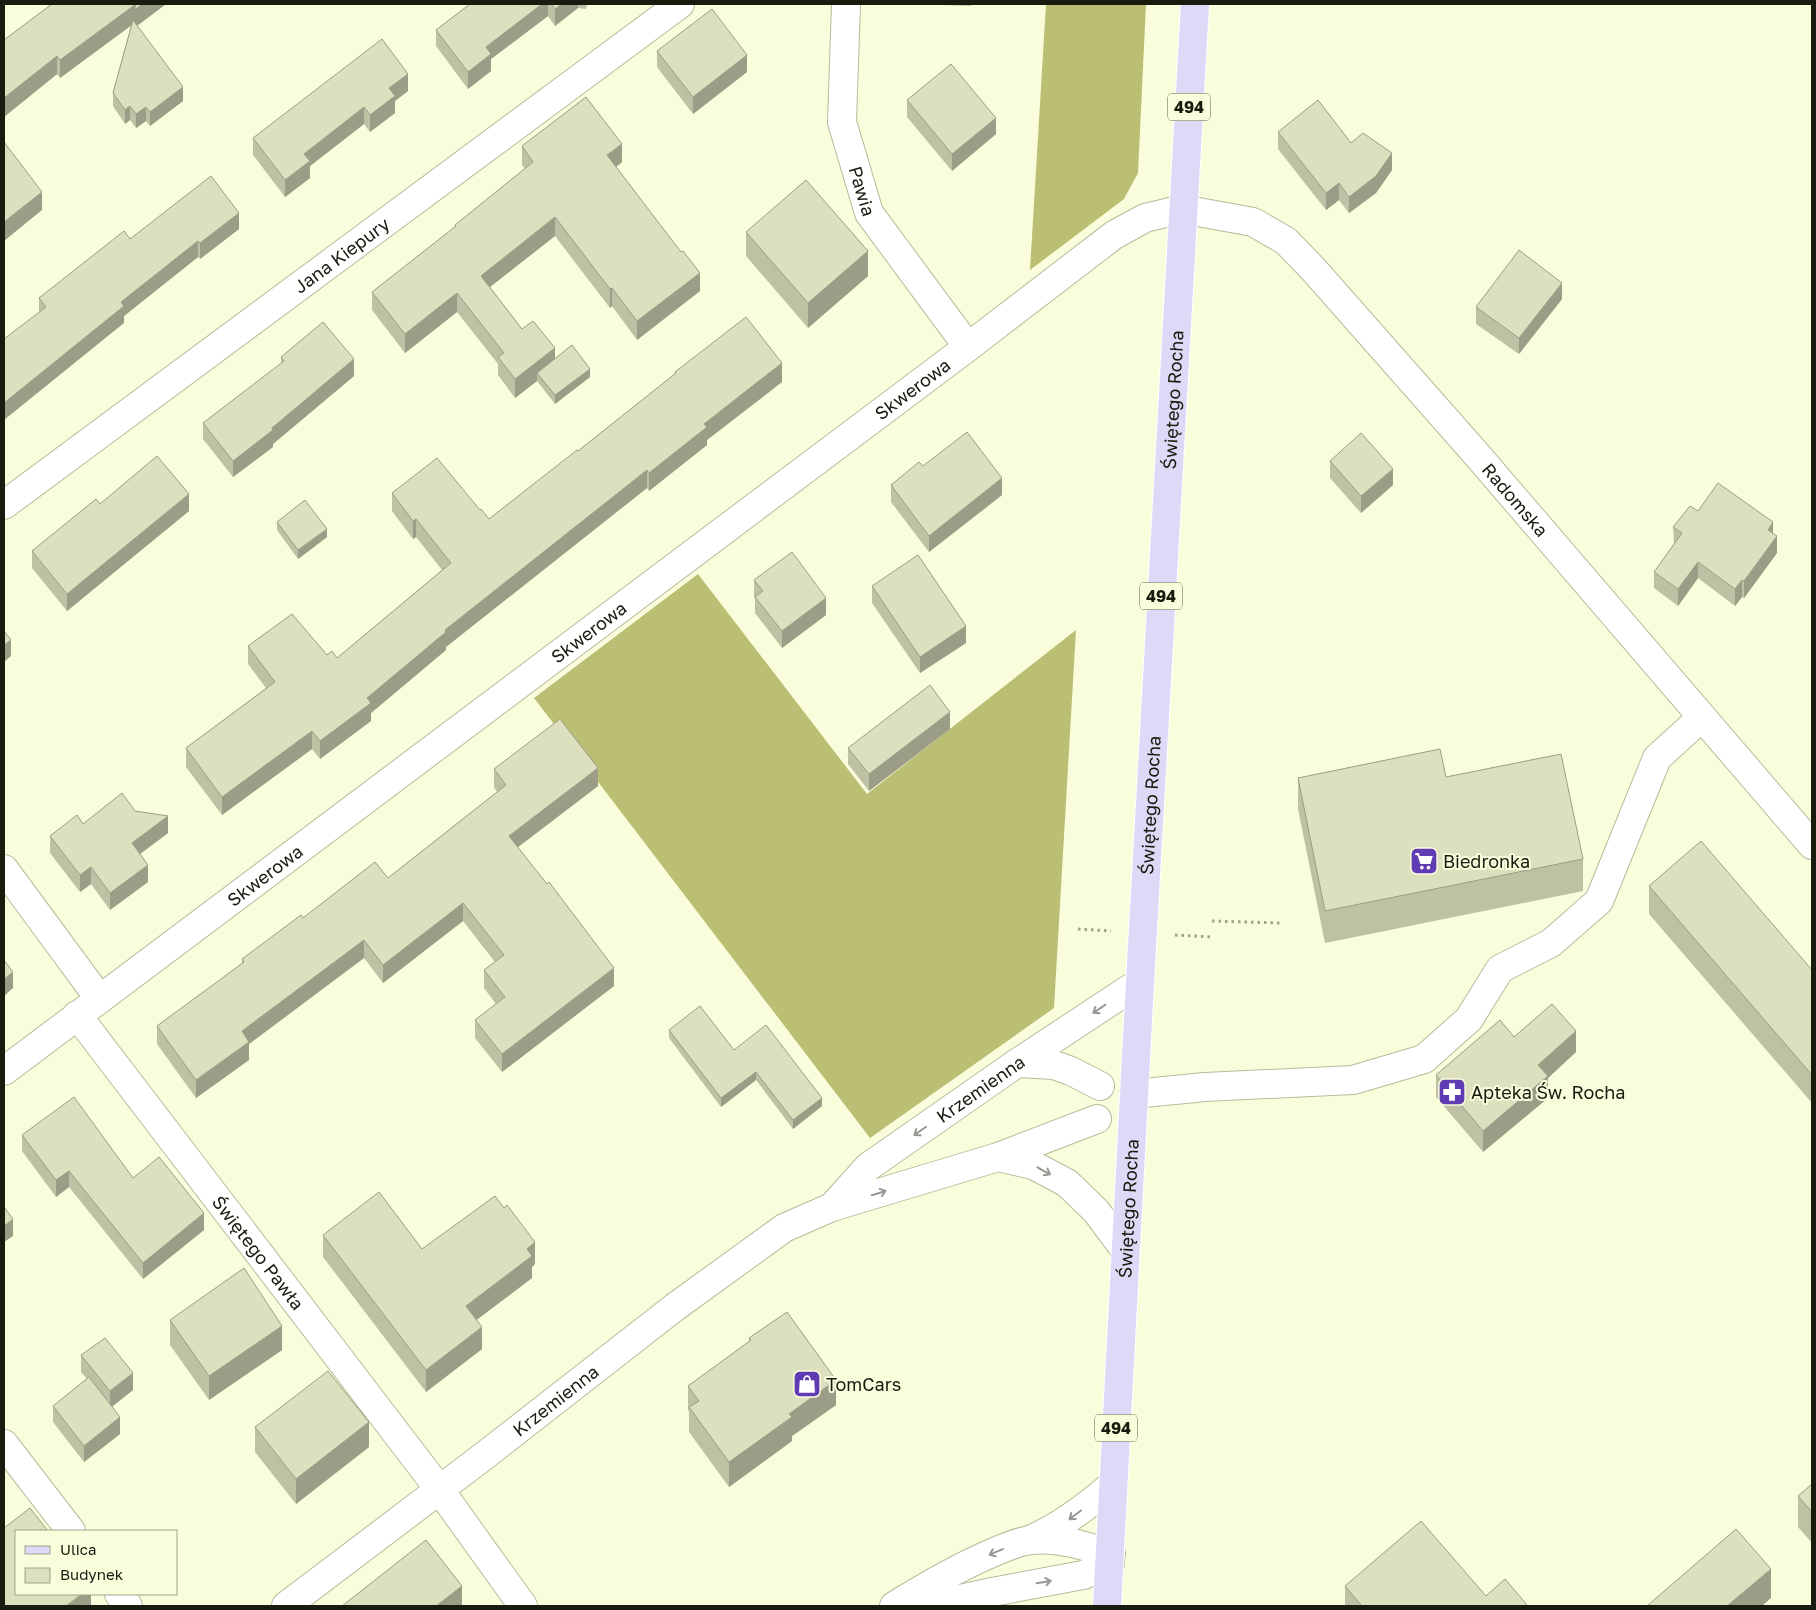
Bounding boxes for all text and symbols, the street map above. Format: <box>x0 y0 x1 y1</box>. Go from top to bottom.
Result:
road number: 494 <box>1168 94 1210 120</box>
street label: Pawia <box>845 163 880 219</box>
street label: Jana Kiepury <box>289 212 393 297</box>
street label: Świętego Rocha <box>1158 330 1188 470</box>
street label: Skwerowa <box>870 353 954 424</box>
street label: Radomska <box>1478 458 1553 541</box>
road number: 494 <box>1140 582 1182 610</box>
street label: Skwerowa <box>546 597 631 667</box>
street label: Świętego Rocha <box>1135 735 1165 875</box>
street label: Skwerowa <box>223 840 307 911</box>
supermarket icon: Biedronka <box>1409 846 1439 876</box>
place label: Biedronka <box>1443 850 1530 872</box>
one-way arrow <box>1092 1004 1106 1014</box>
street label: Krzemienna <box>932 1050 1029 1127</box>
pharmacy icon: Apteka Św. Rocha <box>1437 1077 1467 1107</box>
place label: Apteka Św. Rocha <box>1471 1081 1625 1103</box>
one-way arrow <box>913 1126 927 1136</box>
street label: Świętego Rocha <box>1113 1138 1143 1279</box>
one-way arrow <box>1036 1167 1051 1176</box>
one-way arrow <box>870 1188 886 1197</box>
street label: Świętego Pawła <box>208 1191 309 1314</box>
street label: Krzemienna <box>508 1360 603 1441</box>
shop icon: TomCars <box>792 1369 822 1399</box>
place label: TomCars <box>826 1373 901 1395</box>
road number: 494 <box>1095 1415 1137 1442</box>
one-way arrow <box>1069 1509 1082 1520</box>
legend <box>15 1530 178 1595</box>
text: Ulica <box>60 1540 96 1558</box>
one-way arrow <box>989 1547 1004 1557</box>
text: Budynek <box>60 1565 124 1583</box>
one-way arrow <box>1036 1576 1052 1586</box>

